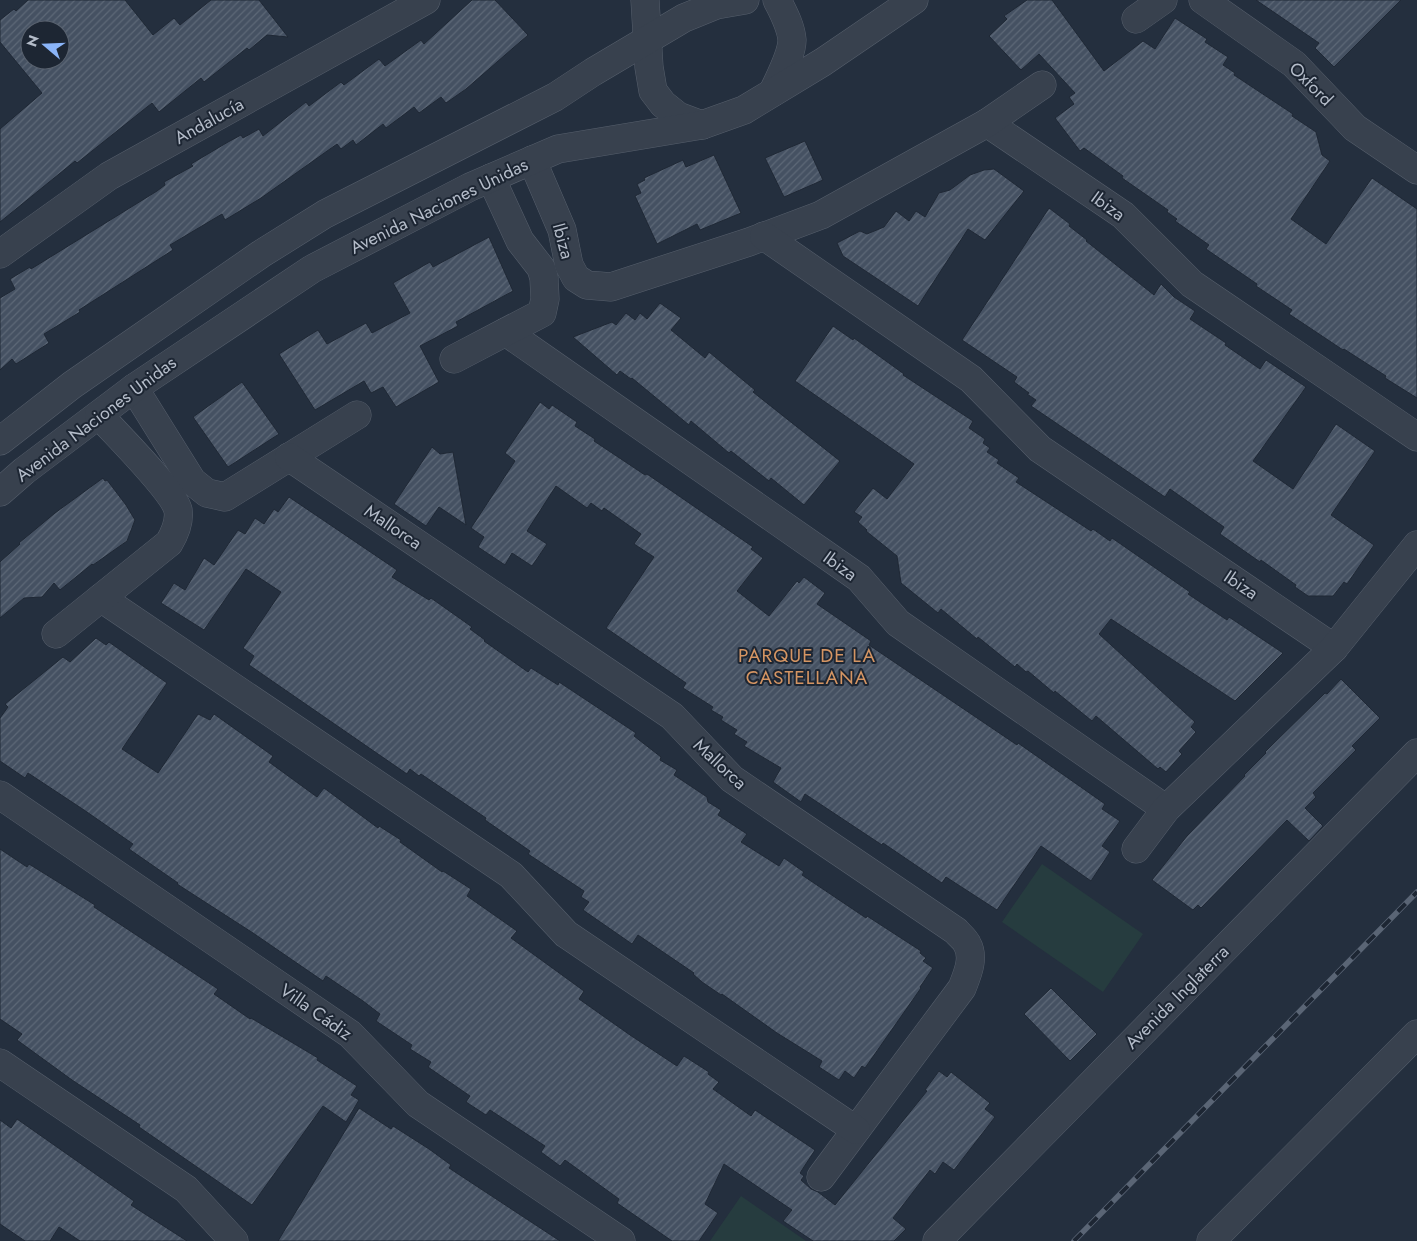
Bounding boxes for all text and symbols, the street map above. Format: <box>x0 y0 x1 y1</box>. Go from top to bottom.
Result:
north arrow <box>20 20 70 70</box>
text: N <box>21 32 44 49</box>
street label: Oxford <box>1283 56 1339 112</box>
street label: Andalucía <box>170 91 248 151</box>
street label: Avenida Naciones Unidas <box>346 152 532 260</box>
street label: Ibiza <box>1086 185 1130 227</box>
street label: Ibiza <box>546 220 580 262</box>
street label: Avenida Naciones Unidas <box>10 350 182 488</box>
street label: Mallorca <box>359 498 427 556</box>
street label: Ibiza <box>818 545 862 587</box>
street label: Ibiza <box>1219 564 1263 606</box>
district label: PARQUE DE LA CASTELLANA <box>738 642 876 691</box>
street label: Mallorca <box>688 732 752 796</box>
street label: Avenida Inglaterra <box>1119 939 1235 1055</box>
street label: Villa Cádiz <box>274 977 358 1047</box>

